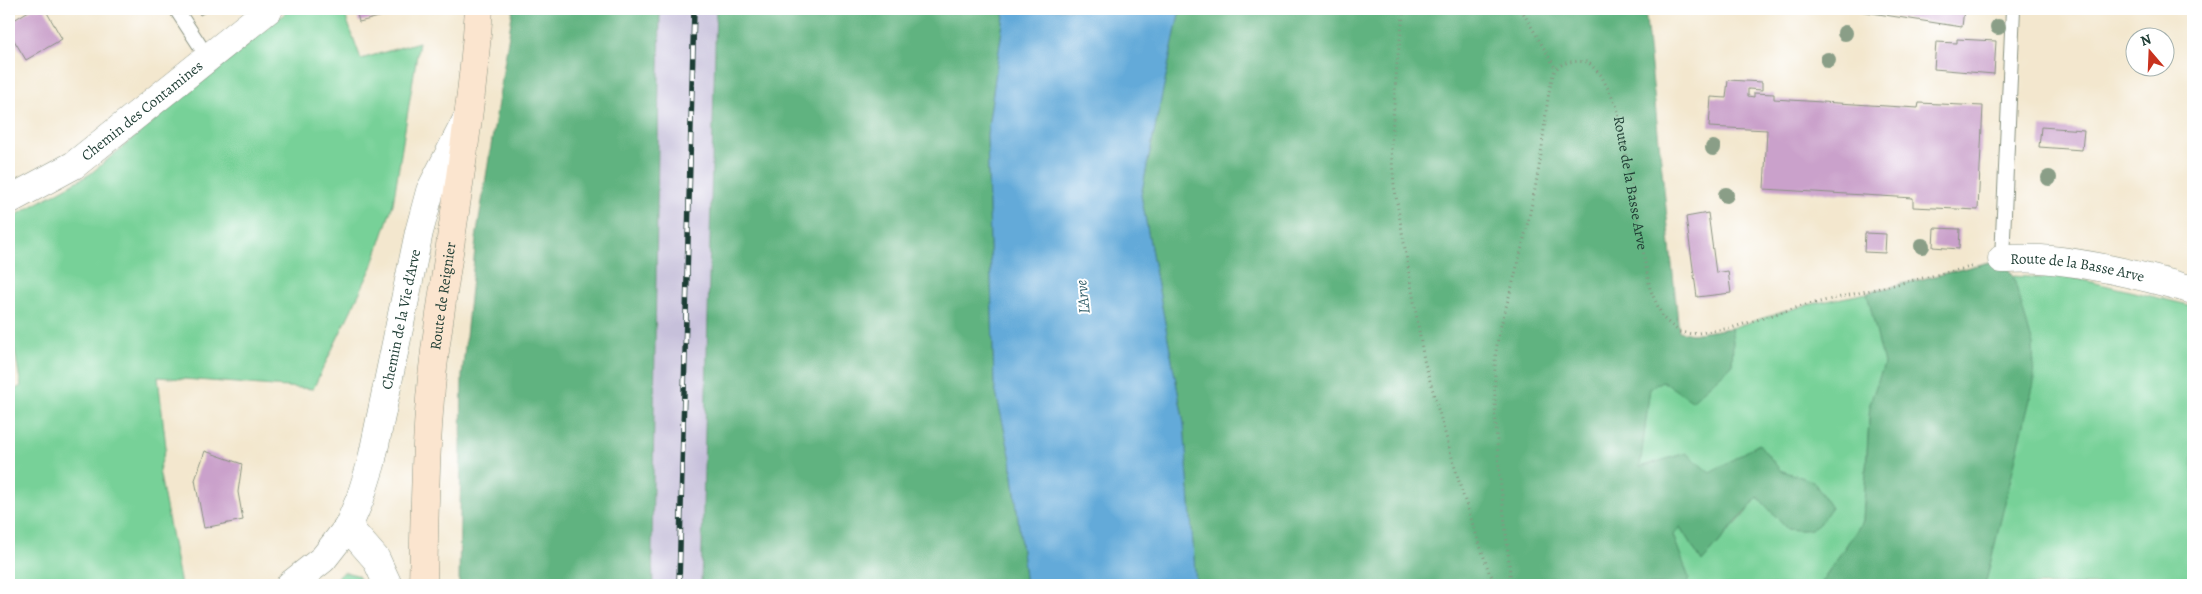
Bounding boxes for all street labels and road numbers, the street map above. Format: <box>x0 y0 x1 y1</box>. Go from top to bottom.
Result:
street label: Chemin des Contamines <box>77 56 207 165</box>
street label: Route de la Basse Arve <box>1609 114 1653 252</box>
street label: Route de Reignier <box>425 240 460 351</box>
street label: Chemin de la Vie d'Arve <box>377 247 425 391</box>
street label: Route de la Basse Arve <box>2010 249 2147 287</box>

